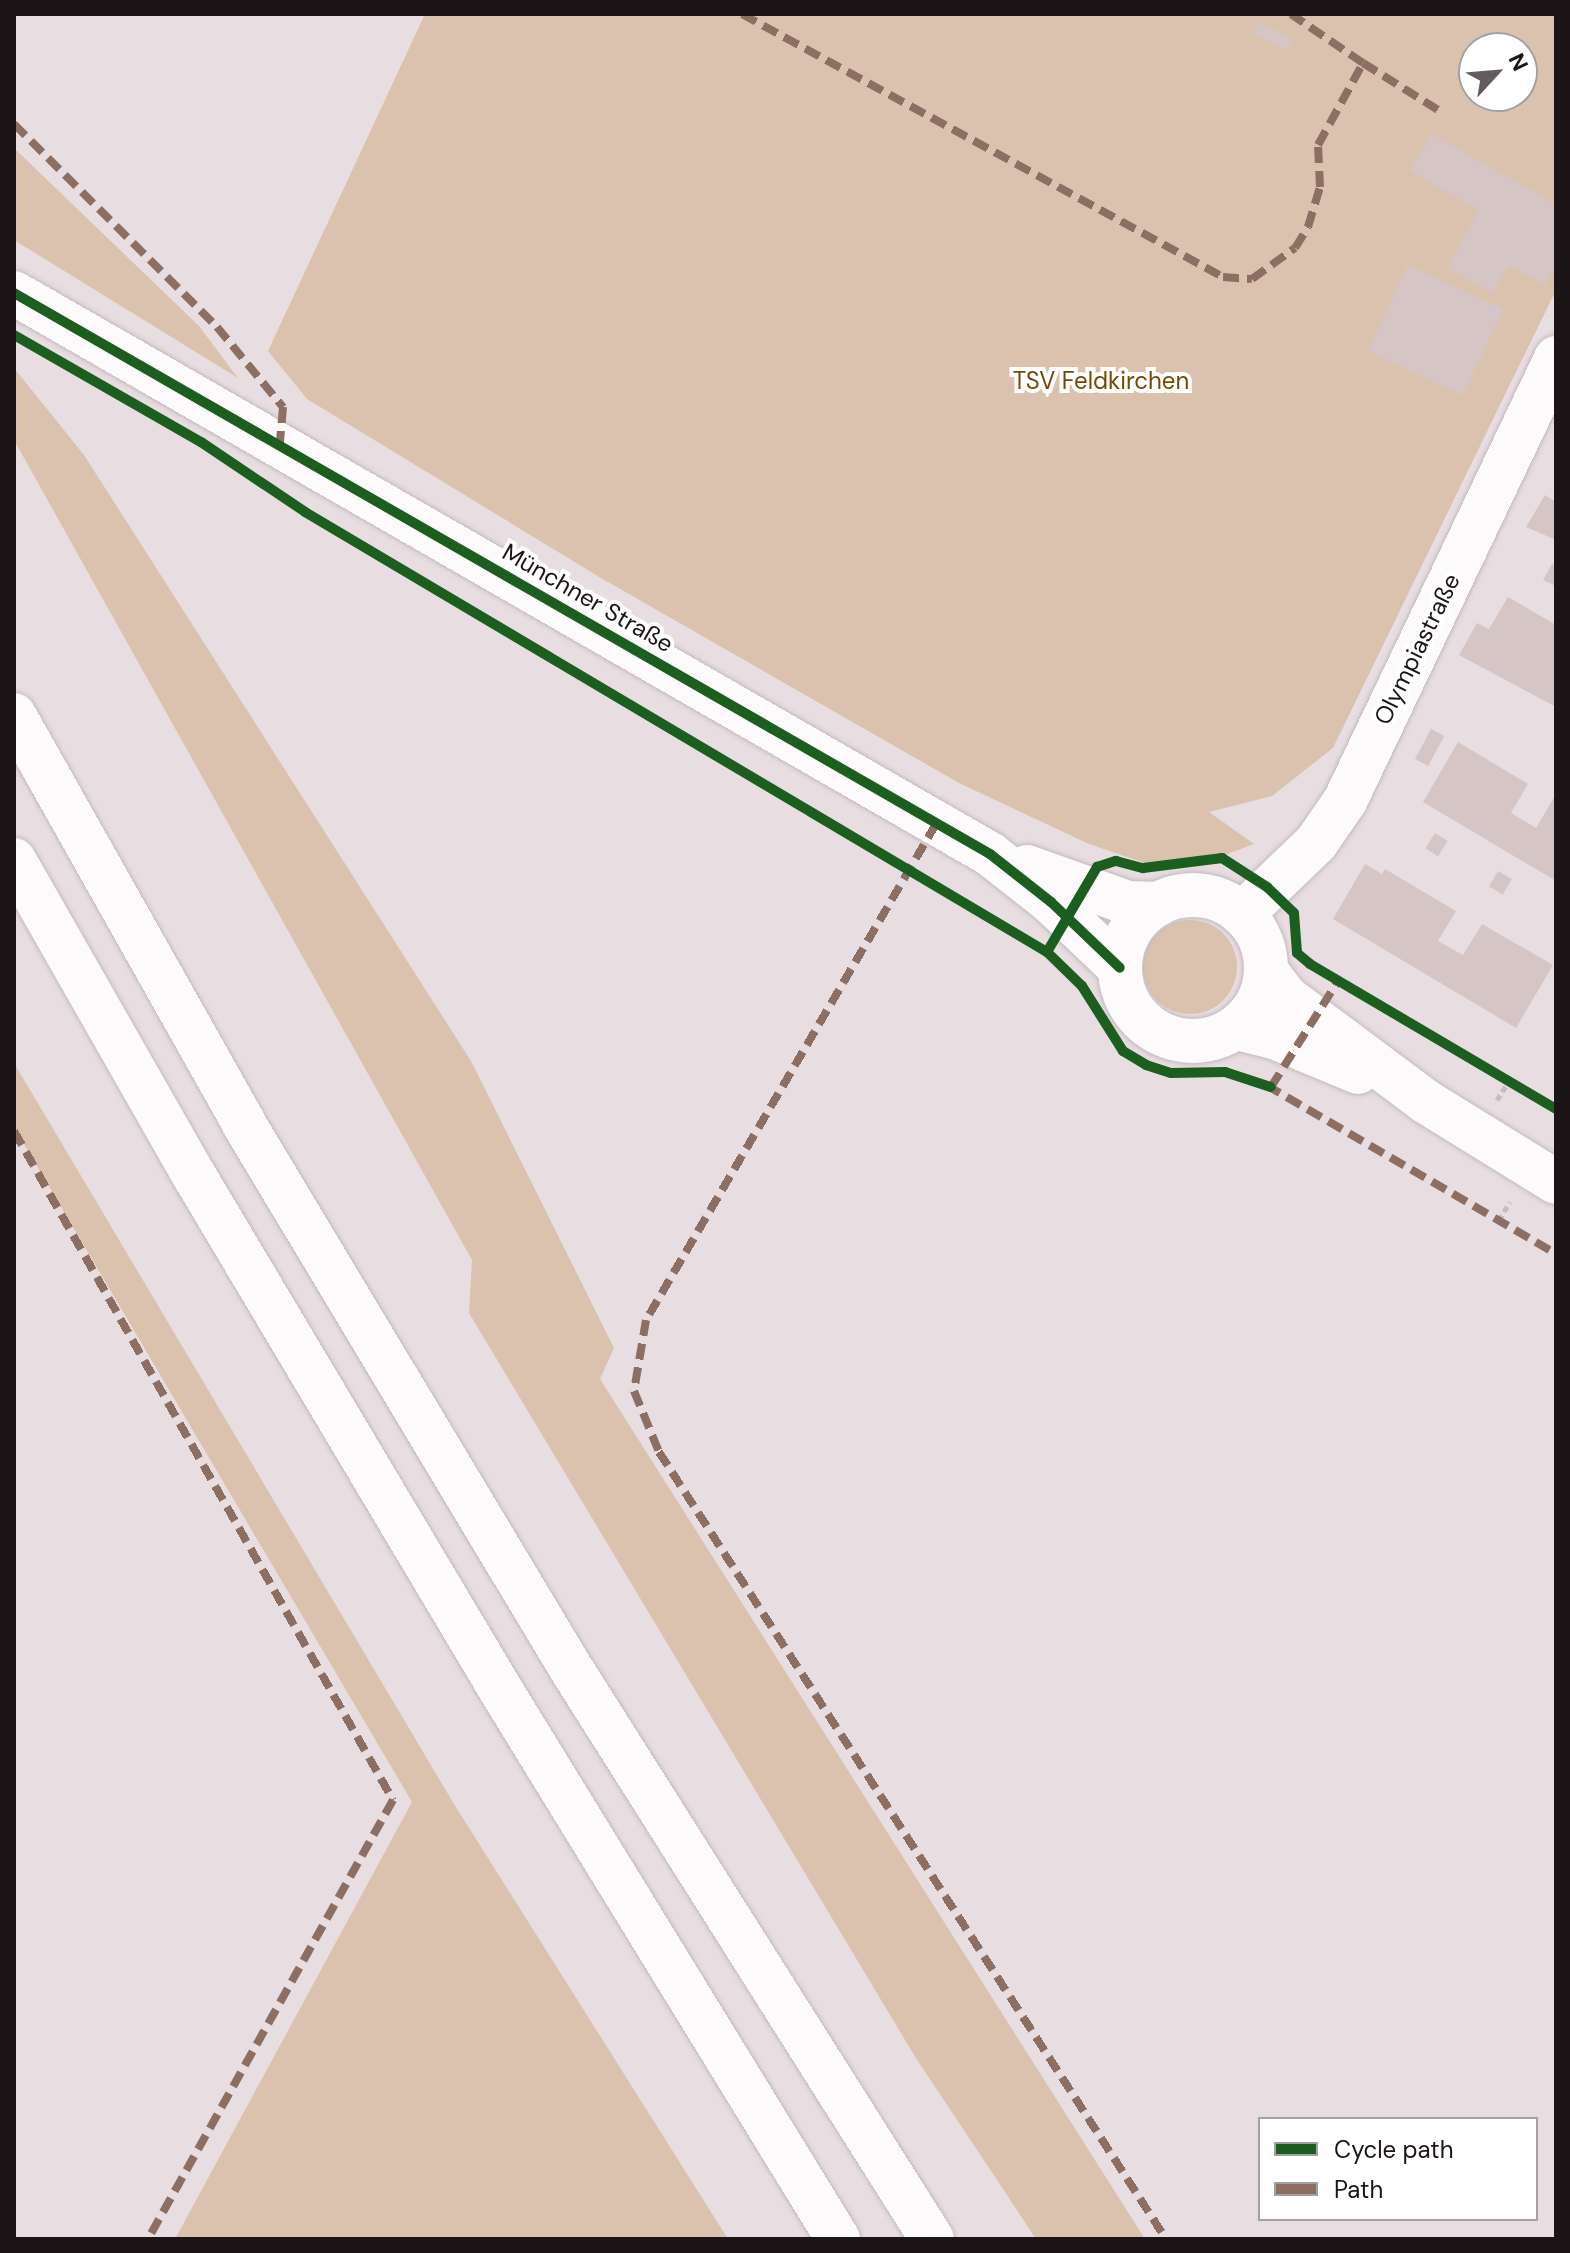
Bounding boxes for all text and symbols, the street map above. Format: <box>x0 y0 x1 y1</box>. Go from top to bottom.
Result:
north arrow <box>1458 32 1538 112</box>
text: N <box>1502 49 1535 76</box>
park label: TSV Feldkirchen <box>1013 367 1189 395</box>
street label: Münchner Straße <box>498 537 678 659</box>
street label: Olympiastraße <box>1368 569 1466 729</box>
legend <box>1258 2117 1538 2221</box>
text: Cycle path <box>1334 2134 1453 2165</box>
text: Path <box>1334 2174 1383 2205</box>

